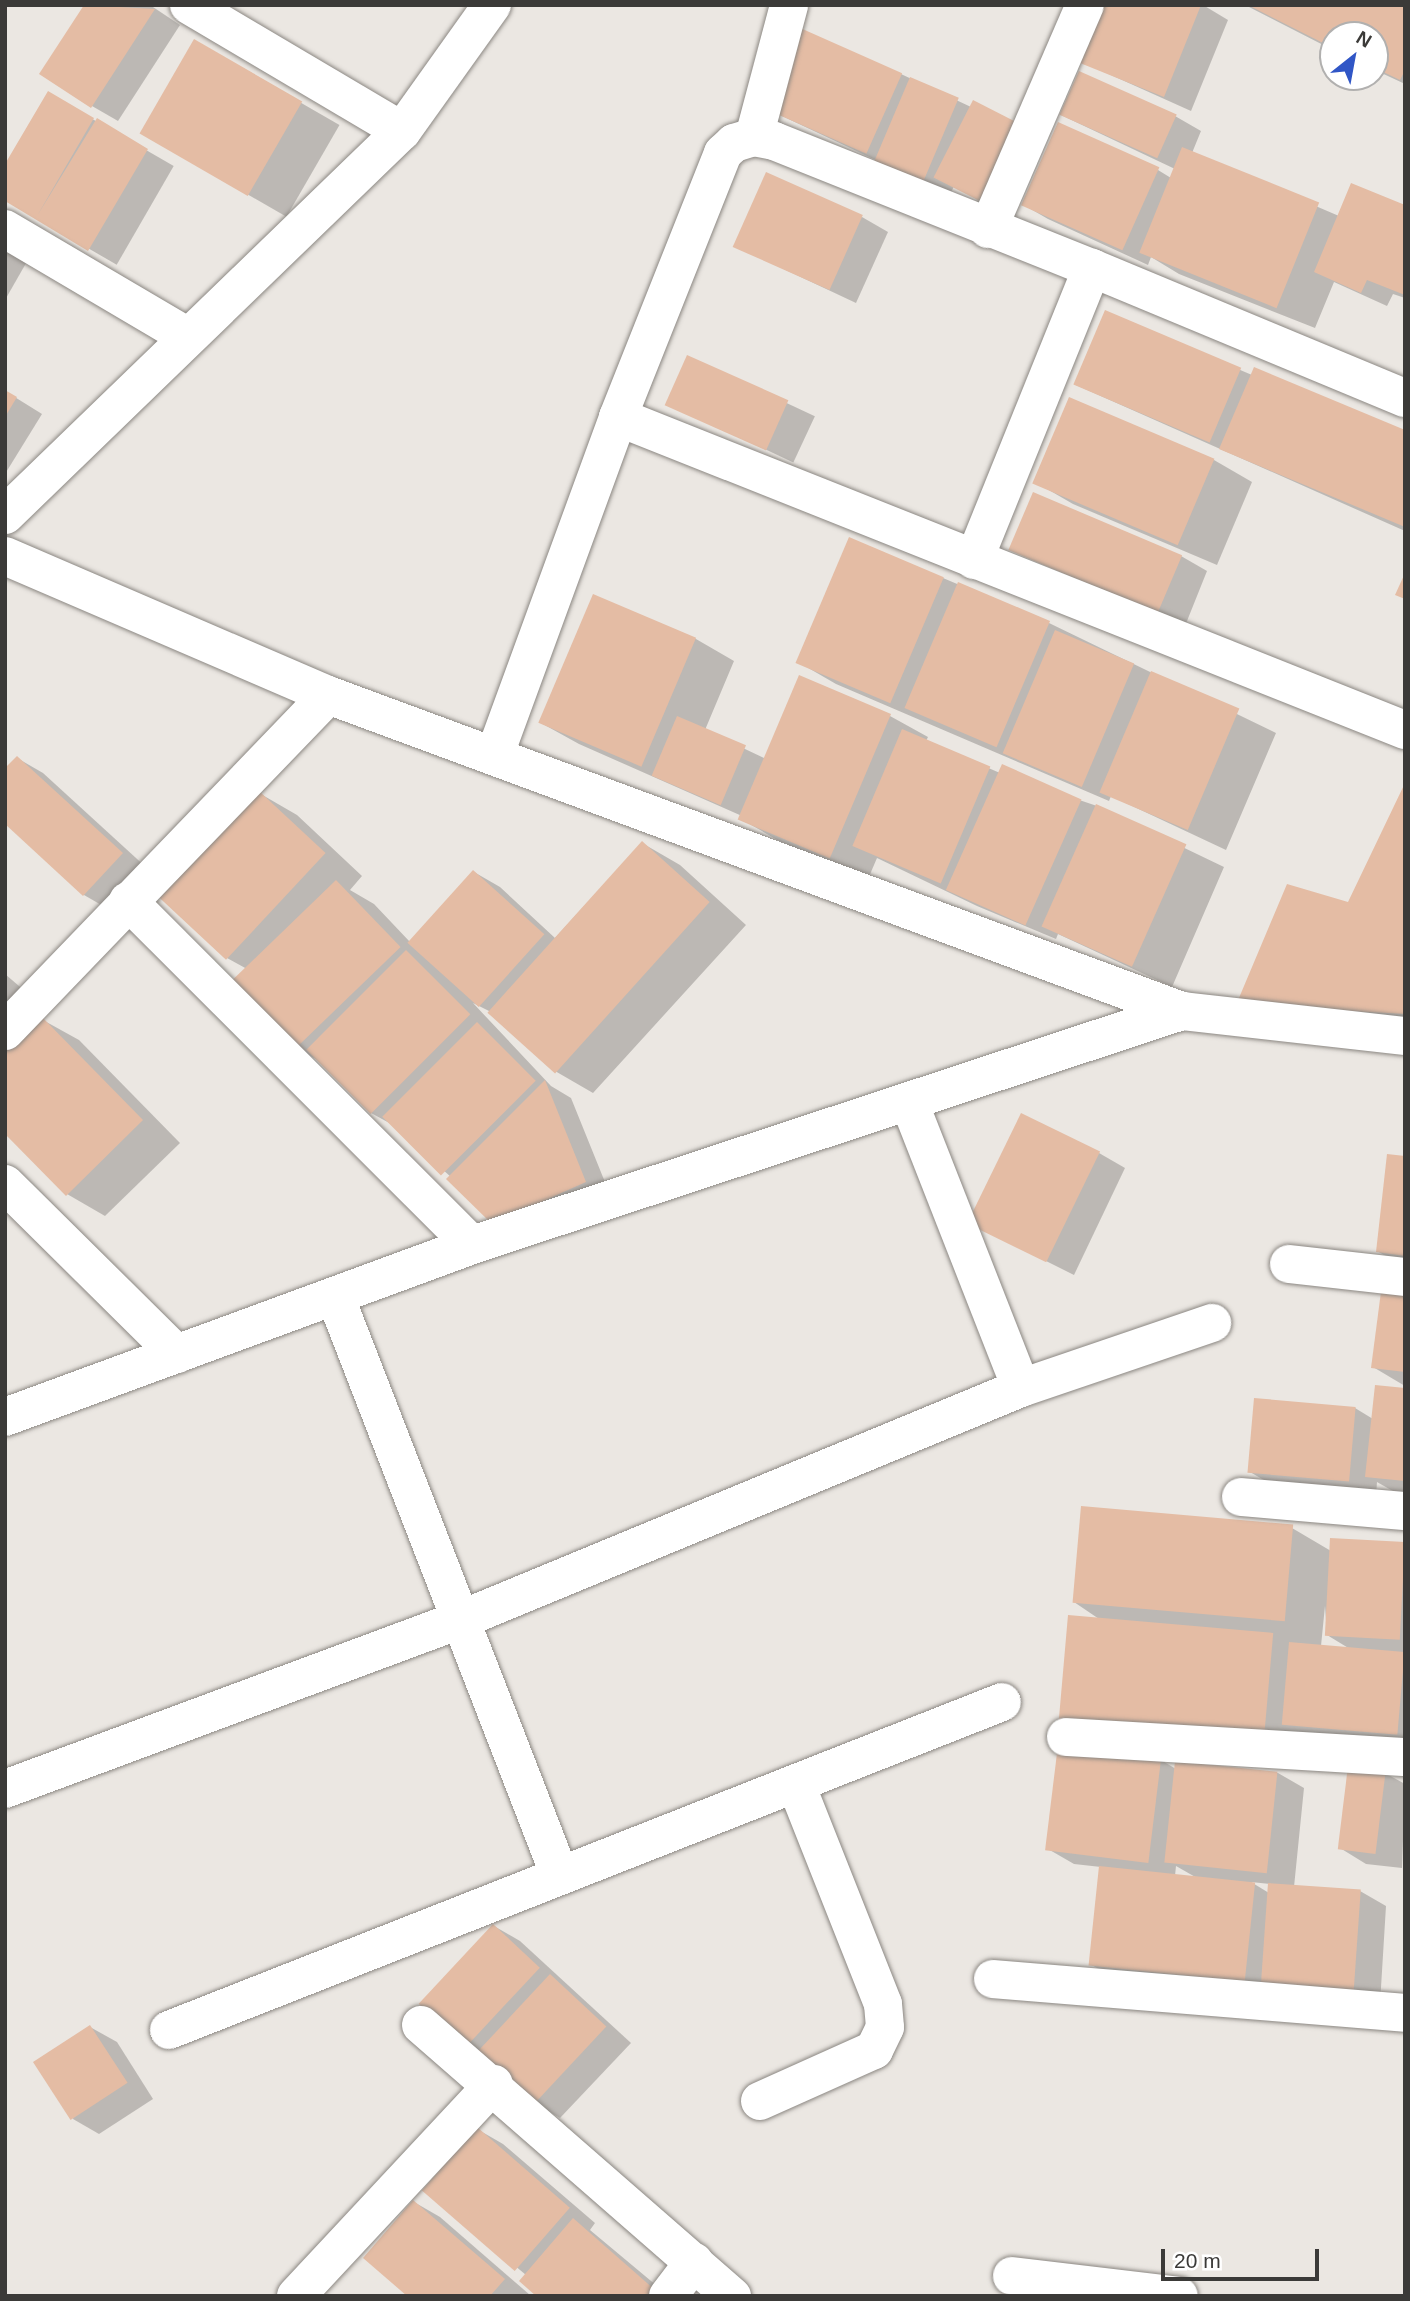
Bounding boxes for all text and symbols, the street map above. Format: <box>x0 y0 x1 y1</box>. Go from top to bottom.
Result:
north arrow <box>1319 21 1389 91</box>
text: N <box>1353 27 1375 52</box>
scale bar <box>1165 2234 1322 2278</box>
text: 20 m <box>1174 2249 1221 2272</box>

